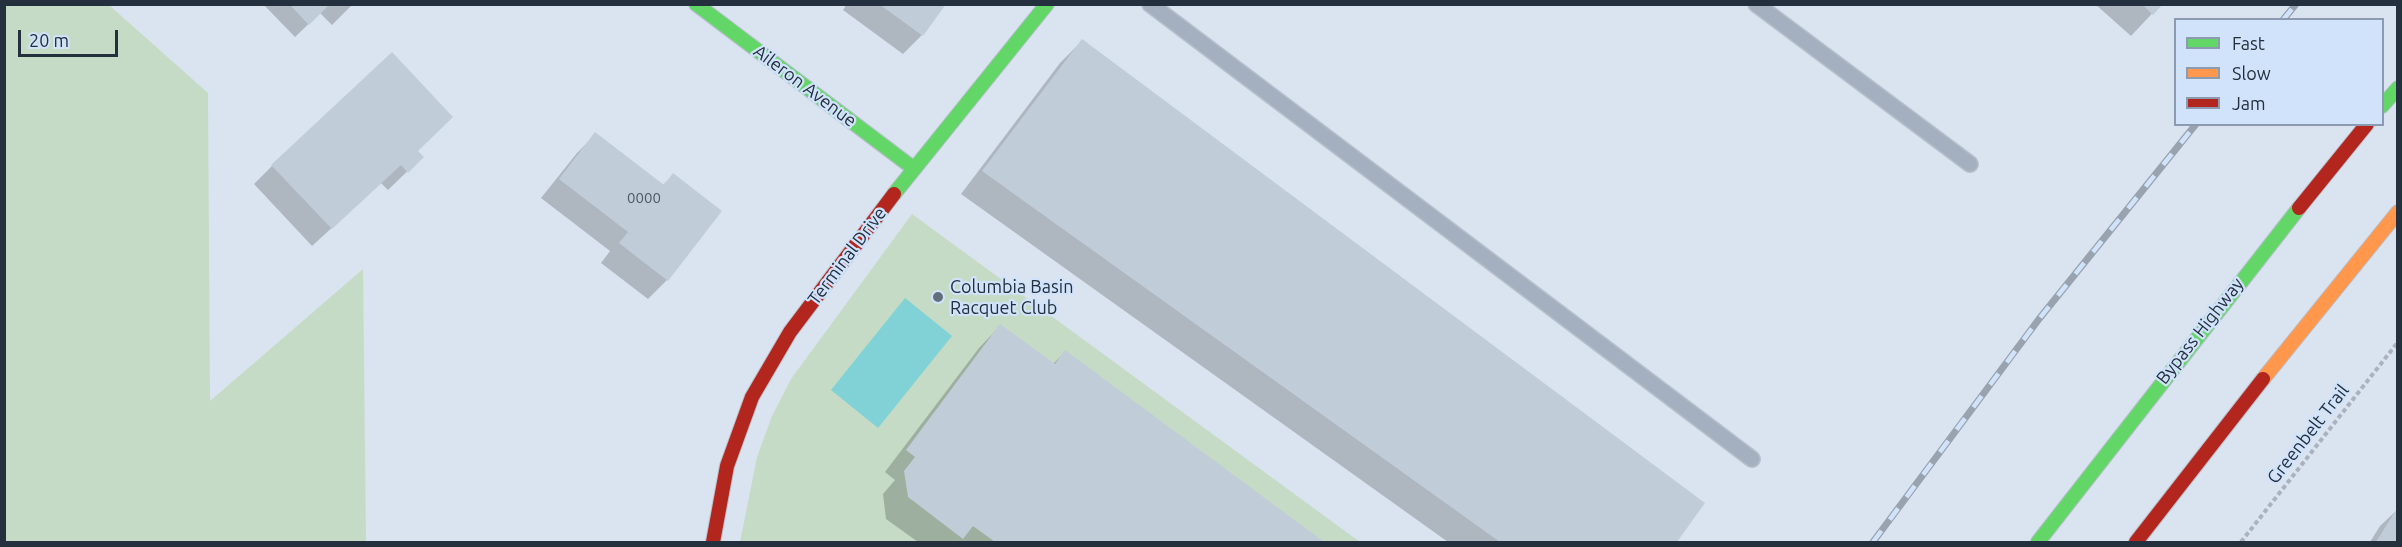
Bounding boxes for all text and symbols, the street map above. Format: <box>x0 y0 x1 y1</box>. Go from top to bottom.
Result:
scale bar <box>21 18 122 56</box>
legend <box>2174 18 2384 126</box>
text: 20 m <box>29 30 69 50</box>
text: Fast <box>2232 33 2265 53</box>
street label: Aileron Avenue <box>749 40 861 132</box>
text: Slow <box>2232 63 2271 83</box>
text: Jam <box>2232 93 2266 113</box>
house number: 0000 <box>627 189 661 207</box>
street label: Terminal Drive <box>803 203 891 309</box>
street label: Bypass Highway <box>2152 274 2248 388</box>
place label: Columbia Basin Racquet Club <box>950 276 1073 318</box>
marker: Columbia Basin Racquet Club <box>931 290 945 304</box>
street label: Greenbelt Trail <box>2263 380 2353 488</box>

